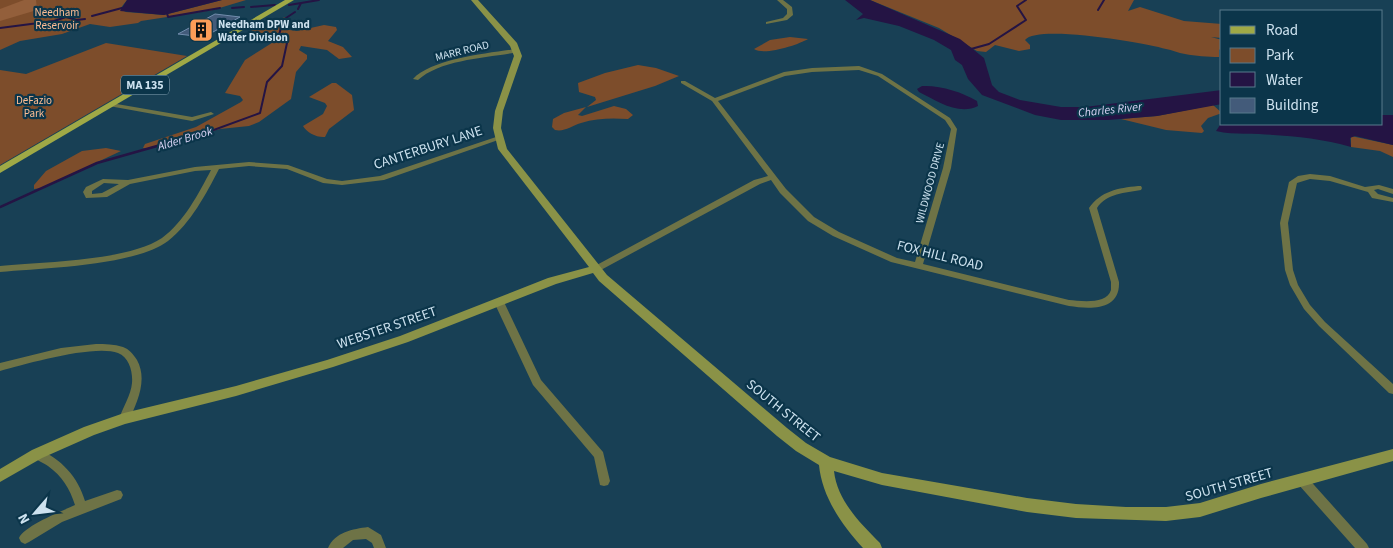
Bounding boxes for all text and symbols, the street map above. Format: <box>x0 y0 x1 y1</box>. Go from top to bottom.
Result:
park label: Needham Reservoir <box>35 5 79 33</box>
legend <box>1220 10 1383 125</box>
building icon: Needham DPW and Water Division <box>188 17 214 43</box>
place label: Needham DPW and Water Division <box>218 17 310 45</box>
text: Road <box>1266 20 1298 41</box>
street label: MARR ROAD <box>434 37 491 65</box>
text: Park <box>1266 45 1295 66</box>
text: Water <box>1266 70 1303 91</box>
road number: MA 135 <box>121 76 169 94</box>
park label: DeFazio Park <box>16 93 52 121</box>
text: Building <box>1266 95 1319 116</box>
water label: Charles River <box>1077 98 1144 122</box>
street label: CANTERBURY LANE <box>371 121 485 175</box>
water label: Alder Brook <box>154 123 215 156</box>
street label: WILDWOOD DRIVE <box>912 141 948 225</box>
street label: FOX HILL ROAD <box>895 236 985 276</box>
street label: WEBSTER STREET <box>334 301 440 354</box>
street label: SOUTH STREET <box>742 375 825 447</box>
street label: SOUTH STREET <box>1183 463 1276 507</box>
north arrow <box>10 488 60 538</box>
text: N <box>13 510 35 527</box>

